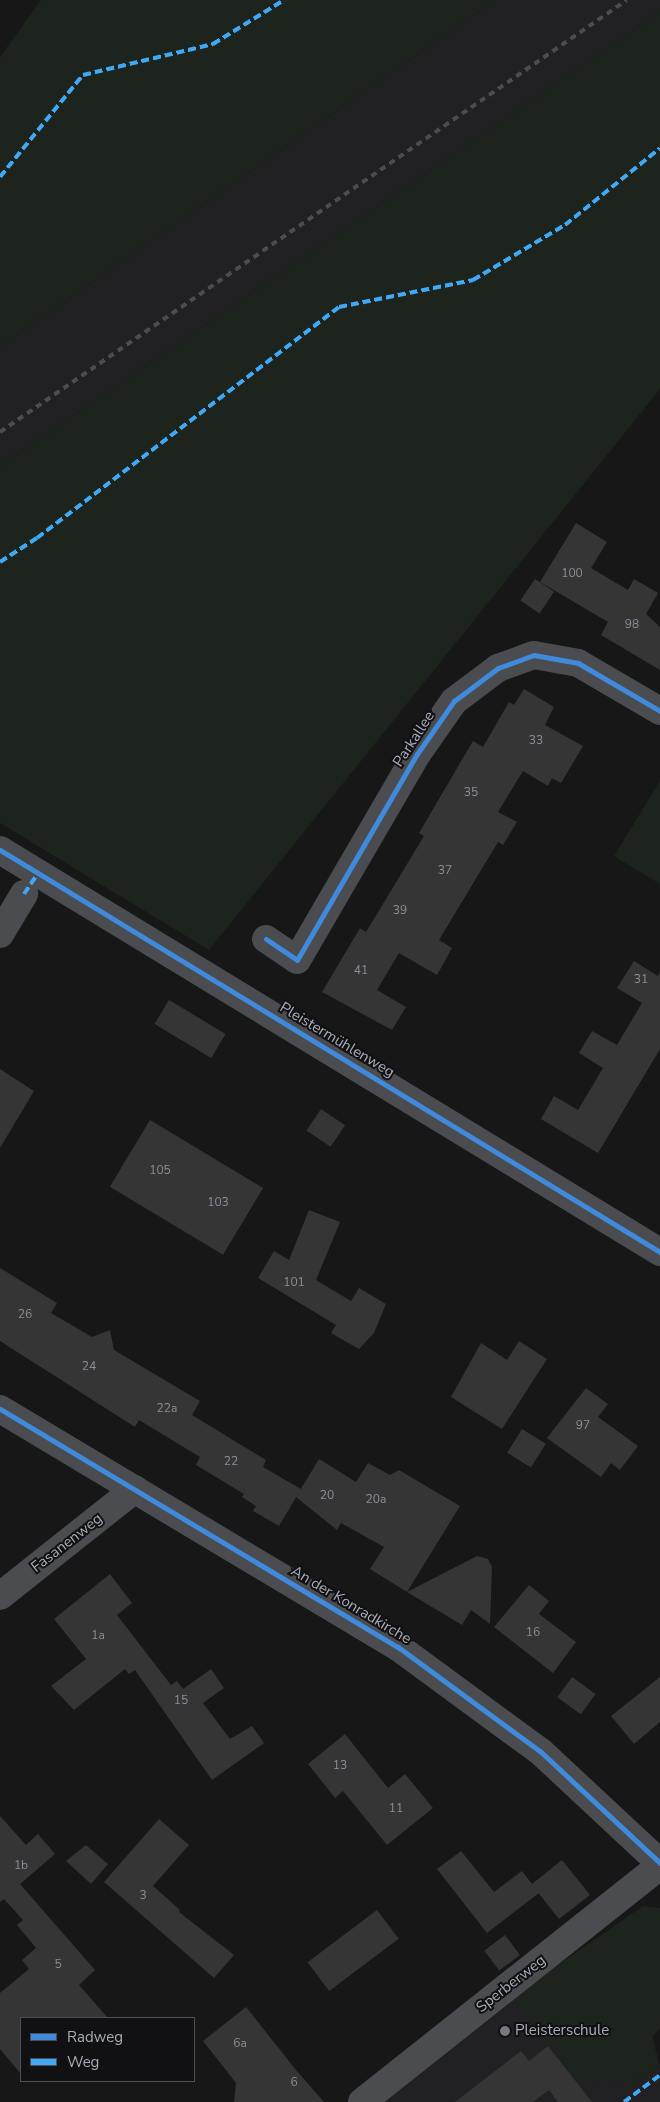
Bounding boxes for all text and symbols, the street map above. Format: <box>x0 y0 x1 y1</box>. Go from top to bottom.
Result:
house number: 100 <box>561 567 583 581</box>
house number: 98 <box>625 618 639 632</box>
street label: Parkallee <box>389 708 439 770</box>
house number: 33 <box>529 734 543 748</box>
house number: 35 <box>464 786 478 800</box>
house number: 37 <box>438 864 452 878</box>
house number: 39 <box>393 904 407 918</box>
house number: 41 <box>354 964 368 978</box>
house number: 31 <box>634 973 648 987</box>
street label: Pleistermühlenweg <box>276 999 398 1081</box>
house number: 105 <box>149 1164 171 1178</box>
house number: 103 <box>207 1196 229 1210</box>
house number: 101 <box>283 1276 305 1290</box>
house number: 26 <box>18 1308 32 1322</box>
house number: 24 <box>82 1360 96 1374</box>
house number: 22a <box>157 1402 177 1416</box>
house number: 97 <box>576 1419 590 1433</box>
house number: 22 <box>224 1455 238 1469</box>
house number: 20 <box>320 1489 334 1503</box>
house number: 20a <box>366 1493 386 1507</box>
street label: Fasanenweg <box>28 1510 106 1576</box>
street label: An der Konradkirche <box>288 1562 414 1648</box>
house number: 16 <box>526 1626 540 1640</box>
house number: 1a <box>91 1629 105 1643</box>
house number: 15 <box>174 1694 188 1708</box>
house number: 13 <box>333 1759 347 1773</box>
house number: 11 <box>389 1802 403 1816</box>
house number: 1b <box>14 1859 28 1873</box>
house number: 3 <box>139 1889 147 1903</box>
street label: Sperberweg <box>473 1951 549 2017</box>
house number: 5 <box>54 1958 62 1972</box>
legend <box>20 2017 195 2082</box>
place label: Pleisterschule <box>515 2022 609 2040</box>
marker: Pleisterschule <box>499 2025 511 2037</box>
text: Radweg <box>67 2027 123 2047</box>
house number: 6a <box>233 2037 247 2051</box>
text: Weg <box>67 2052 99 2072</box>
house number: 6 <box>290 2076 298 2090</box>

